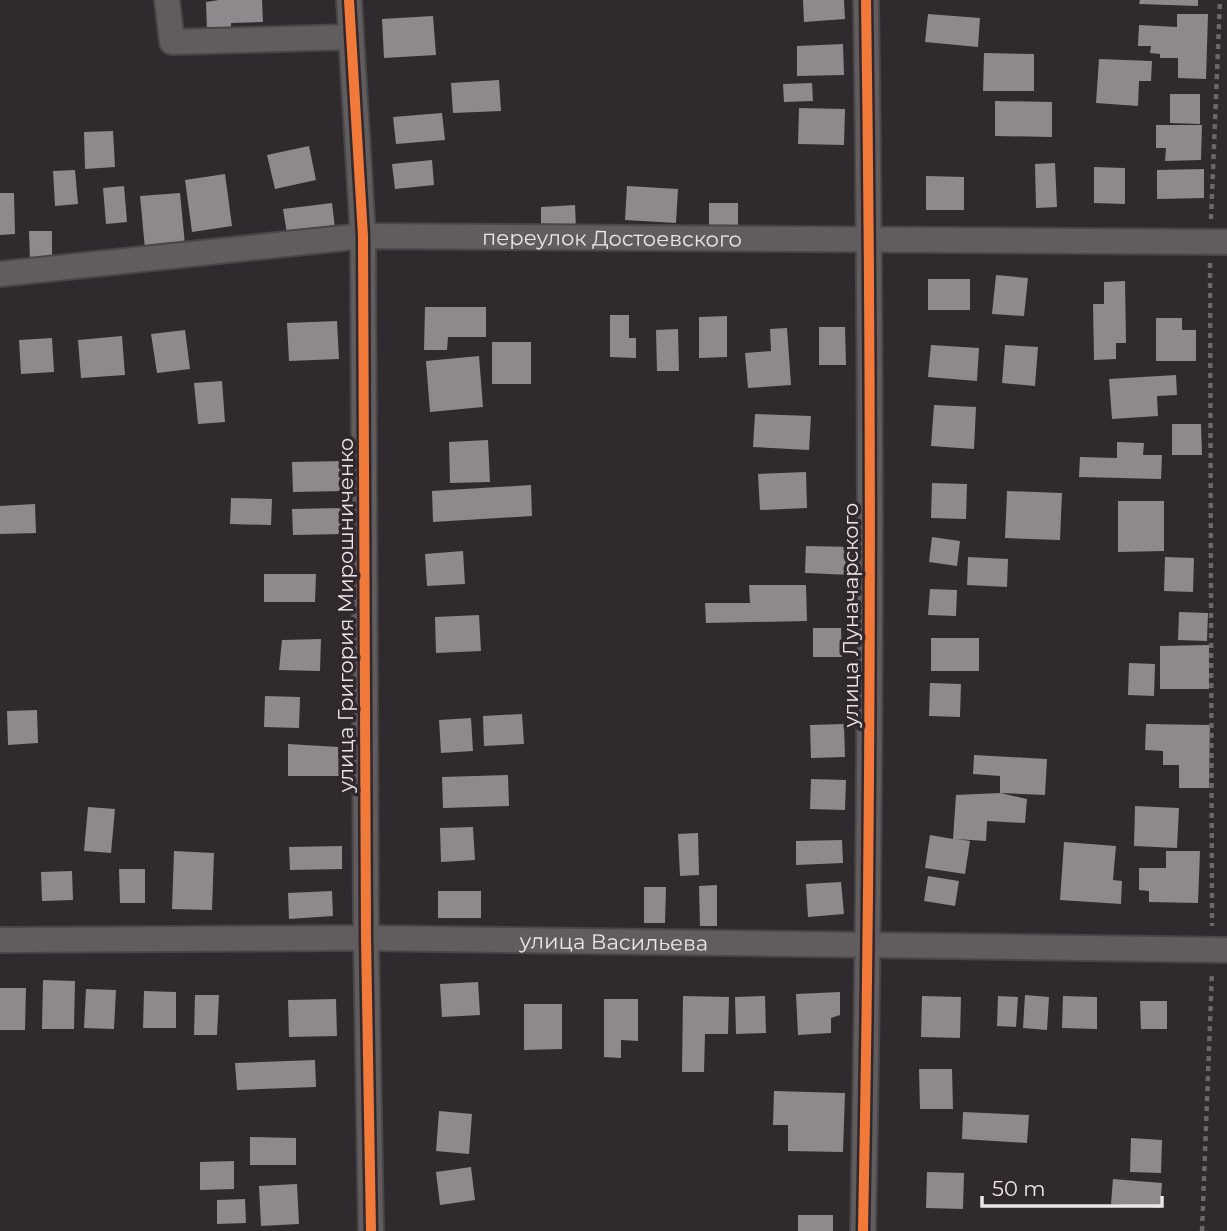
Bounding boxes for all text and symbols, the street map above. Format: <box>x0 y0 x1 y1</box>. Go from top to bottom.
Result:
street label: переулок Достоевского <box>482 224 742 251</box>
street label: улица Григория Мирошниченко <box>333 438 358 793</box>
street label: улица Луначарского <box>838 503 863 728</box>
street label: улица Васильева <box>519 928 708 955</box>
scale bar <box>982 1164 1162 1208</box>
text: 50 m <box>992 1176 1046 1201</box>

